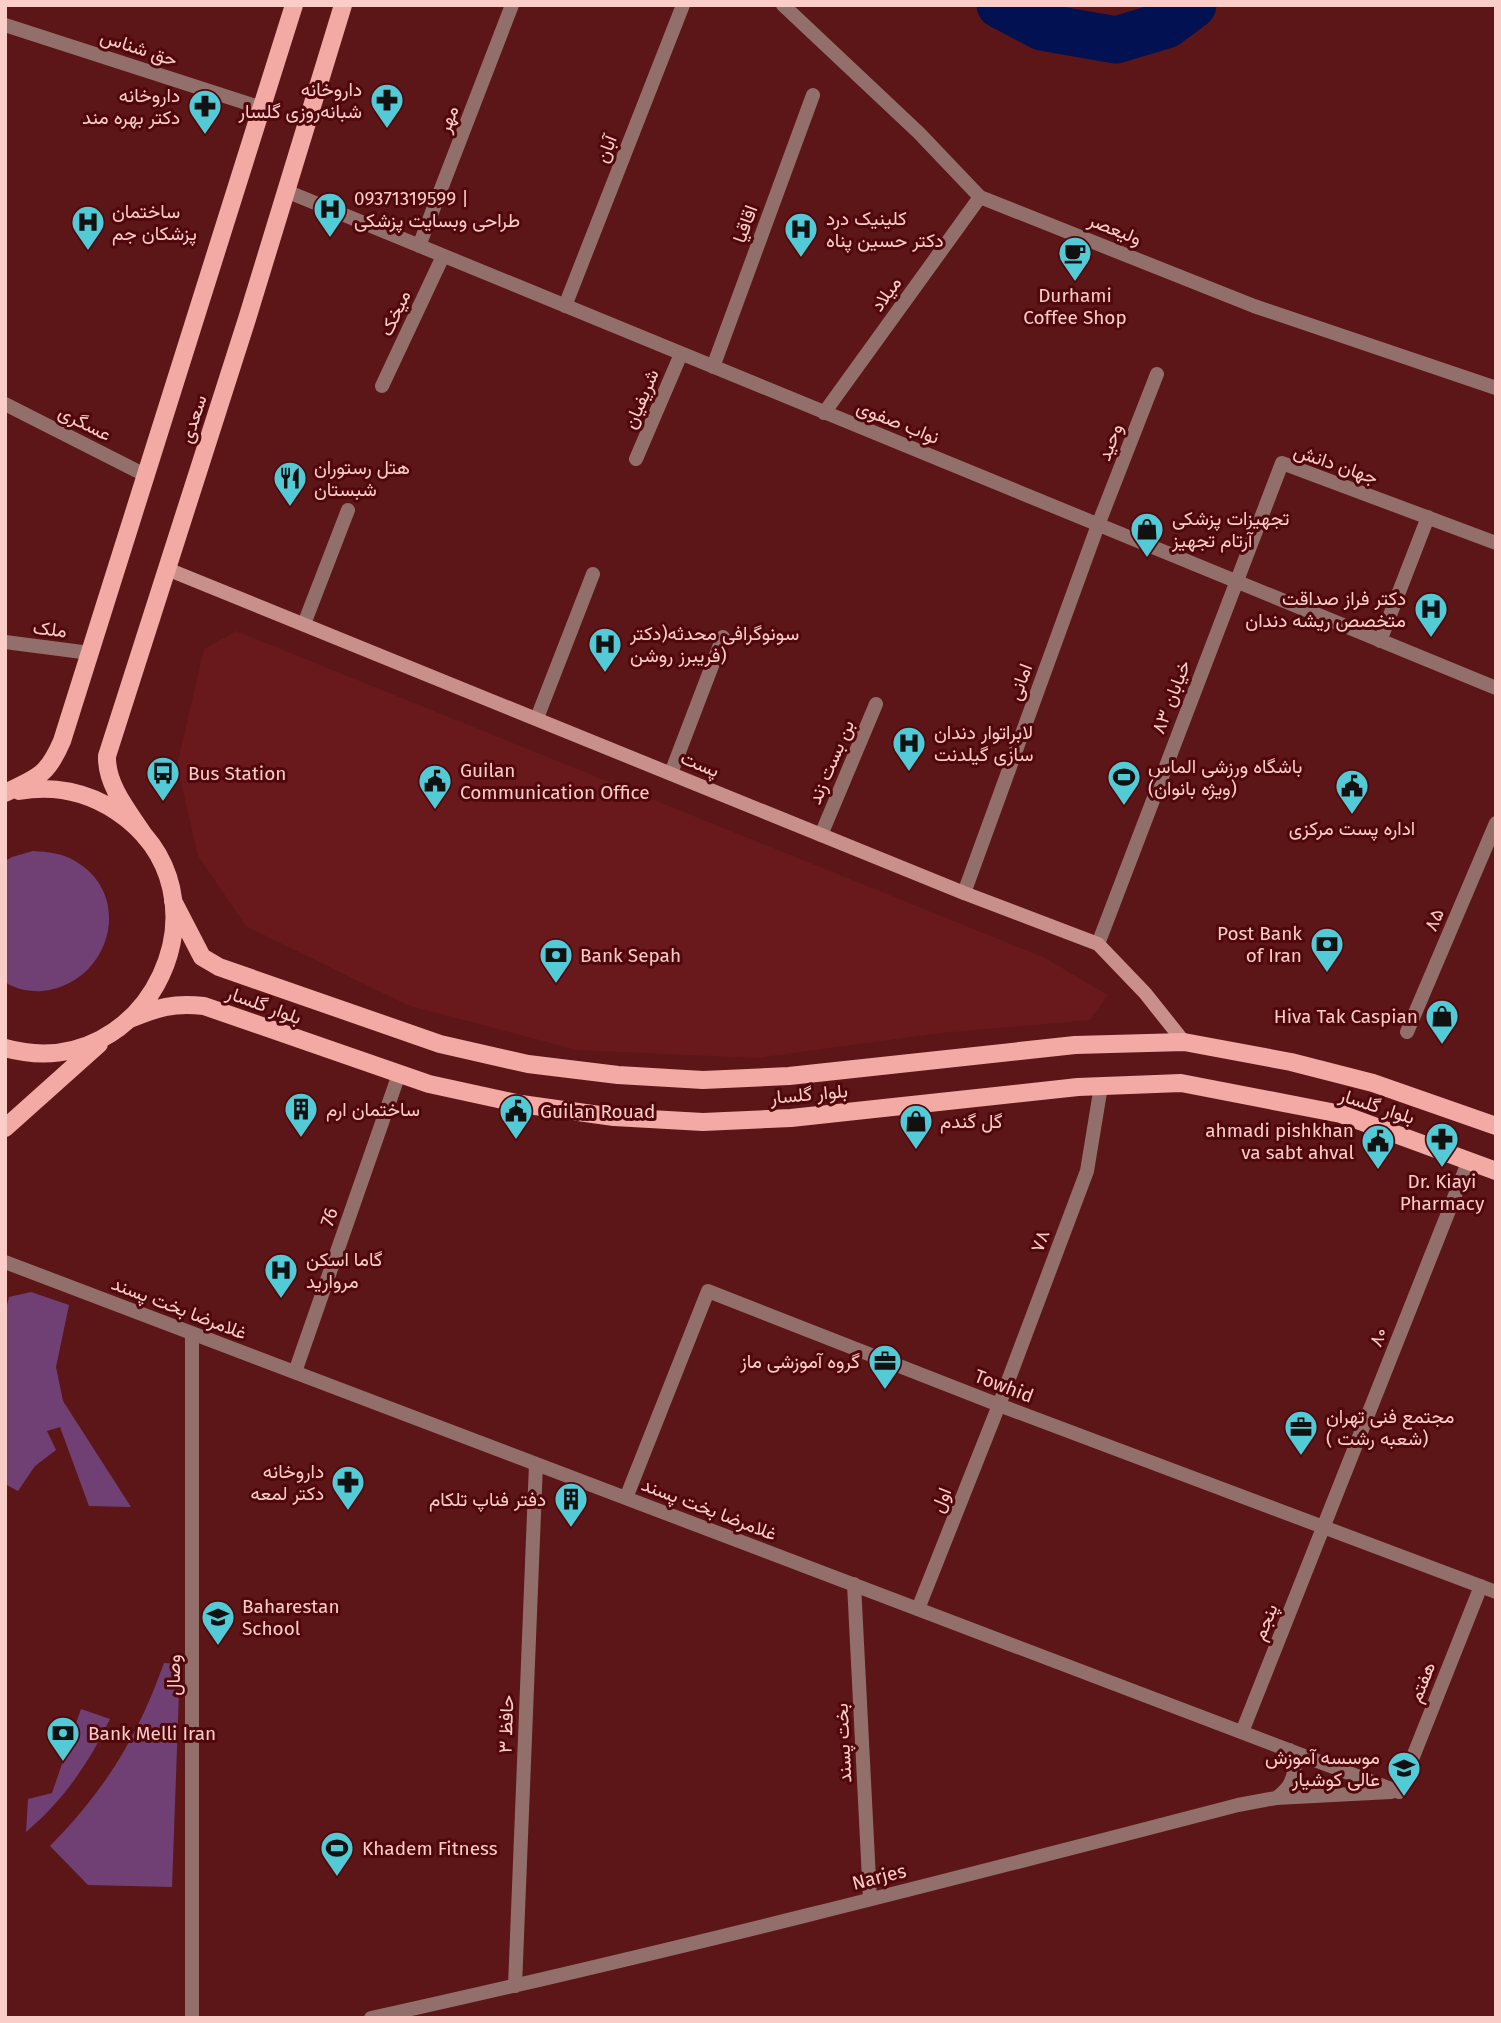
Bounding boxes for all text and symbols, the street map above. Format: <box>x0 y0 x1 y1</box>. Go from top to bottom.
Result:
street label: حق شناس <box>98 25 180 71</box>
place label: داروخانه شبانه‌روزی گلسار <box>238 78 362 123</box>
pharmacy icon: داروخانه شبانه‌روزی گلسار <box>368 81 406 130</box>
place label: داروخانه دکتر بهره مند <box>82 84 180 129</box>
pharmacy icon: داروخانه دکتر بهره مند <box>186 87 224 136</box>
street label: مهر <box>432 102 464 137</box>
street label: آبان <box>590 130 622 166</box>
place label: 09371319599 | طراحی وبسایت پزشکی <box>354 187 520 234</box>
hospital icon: 09371319599 | طراحی وبسایت پزشکی <box>311 190 349 239</box>
place label: ساختمان پزشکان جم <box>112 200 197 247</box>
street label: اقاقیا <box>728 202 762 246</box>
hospital icon: ساختمان پزشکان جم <box>69 203 107 252</box>
place label: کلینیک درد دکتر حسین پناه <box>826 207 944 254</box>
street label: ولیعصر <box>1084 208 1145 250</box>
hospital icon: کلینیک درد دکتر حسین پناه <box>782 210 820 259</box>
cafe icon: Durhami Coffee Shop <box>1056 234 1094 283</box>
street label: میلاد <box>866 272 906 316</box>
place label: Durhami Coffee Shop <box>1023 284 1127 329</box>
street label: میخک <box>374 286 416 340</box>
street label: شریفیان <box>618 366 664 432</box>
street label: سعدی <box>174 392 212 446</box>
street label: نواب صفوی <box>853 395 943 449</box>
street label: عسگری <box>55 400 115 446</box>
street label: وحید <box>1092 420 1128 464</box>
street label: جهان دانش <box>1291 439 1381 489</box>
place label: هتل رستوران شبستان <box>314 456 410 501</box>
restaurant icon: هتل رستوران شبستان <box>271 459 309 508</box>
place label: تجهیزات پزشکی آرتام تجهیز <box>1171 507 1289 553</box>
shop icon: تجهیزات پزشکی آرتام تجهیز <box>1128 510 1166 559</box>
place label: دکتر فراز صداقت متخصص ریشه دندان <box>1245 587 1406 632</box>
hospital icon: دکتر فراز صداقت متخصص ریشه دندان <box>1412 590 1450 639</box>
street label: ملک <box>32 616 68 642</box>
place label: سونوگرافی محدثه(دکتر فریبرز روشن) <box>629 622 799 667</box>
hospital icon: سونوگرافی محدثه(دکتر فریبرز روشن) <box>586 625 624 674</box>
street label: خیابان ۸۳ <box>1147 657 1195 737</box>
street label: امانی <box>1003 661 1037 703</box>
street label: بن بست زند <box>803 716 859 808</box>
place label: لابراتوار دندان سازی گیلدنت <box>934 721 1033 766</box>
hospital icon: لابراتوار دندان سازی گیلدنت <box>890 724 928 773</box>
street label: پست <box>677 746 723 784</box>
bus stop icon: Bus Station <box>144 754 182 803</box>
place label: باشگاه ورزشی الماس (ویژه بانوان) <box>1148 755 1302 800</box>
sports icon: باشگاه ورزشی الماس (ویژه بانوان) <box>1105 758 1143 807</box>
place label: Guilan Communication Office <box>460 759 650 804</box>
place label: Bus Station <box>188 762 286 785</box>
public building icon: Guilan Communication Office <box>416 762 454 811</box>
public building icon: اداره پست مرکزی <box>1333 767 1371 816</box>
place label: اداره پست مرکزی <box>1289 817 1415 842</box>
street label: ۸۵ <box>1419 905 1449 935</box>
place label: Post Bank of Iran <box>1217 922 1302 967</box>
bank icon: Post Bank of Iran <box>1308 925 1346 974</box>
bank icon: Bank Sepah <box>537 936 575 985</box>
place label: Bank Sepah <box>580 944 681 967</box>
street label: بلوار گلسار <box>222 981 305 1029</box>
shop icon: Hiva Tak Caspian <box>1423 997 1461 1046</box>
place label: Hiva Tak Caspian <box>1274 1005 1418 1028</box>
street label: بلوار گلسار <box>768 1079 849 1109</box>
street label: بلوار گلسار <box>1335 1083 1418 1129</box>
building icon: ساختمان ارم <box>282 1090 320 1139</box>
public building icon: Guilan Rouad <box>497 1092 535 1141</box>
place label: ساختمان ارم <box>326 1098 420 1122</box>
place label: Guilan Rouad <box>540 1100 655 1123</box>
shop icon: گل گندم <box>897 1102 935 1151</box>
place label: گل گندم <box>940 1110 1002 1134</box>
place label: ahmadi pishkhan va sabt ahval <box>1205 1119 1354 1164</box>
pharmacy icon: Dr. Kiayi Pharmacy <box>1423 1120 1461 1169</box>
public building icon: ahmadi pishkhan va sabt ahval <box>1359 1122 1397 1171</box>
place label: Dr. Kiayi Pharmacy <box>1400 1170 1485 1215</box>
street label: 76 <box>315 1205 343 1229</box>
street label: ۷۸ <box>1025 1227 1055 1255</box>
place label: گاما اسکن مروارید <box>306 1248 382 1293</box>
hospital icon: گاما اسکن مروارید <box>262 1251 300 1300</box>
street label: غلامرضا بخت پسند <box>107 1272 250 1346</box>
street label: ۸۰ <box>1364 1324 1392 1350</box>
office icon: گروه آموزشی ماز <box>866 1342 904 1391</box>
place label: گروه آموزشی ماز <box>739 1350 860 1373</box>
street label: Towhid <box>971 1364 1037 1408</box>
place label: مجتمع فنی تهران ( شعبه رشت) <box>1326 1405 1454 1450</box>
office icon: مجتمع فنی تهران ( شعبه رشت) <box>1282 1408 1320 1457</box>
place label: داروخانه دکتر لمعه <box>250 1460 324 1505</box>
pharmacy icon: داروخانه دکتر لمعه <box>329 1463 367 1512</box>
street label: غلامرضا بخت پسند <box>637 1473 780 1547</box>
building icon: دفتر فناپ تلکام <box>552 1480 590 1529</box>
street label: اول <box>926 1484 956 1516</box>
place label: دفتر فناپ تلکام <box>429 1488 546 1513</box>
place label: Baharestan School <box>242 1595 340 1640</box>
school or university icon: Baharestan School <box>199 1598 237 1647</box>
street label: پنجم <box>1247 1600 1285 1644</box>
street label: وصال <box>162 1654 185 1696</box>
street label: هفتم <box>1404 1658 1441 1706</box>
street label: حافظ ۳ <box>493 1694 519 1754</box>
street label: بخت پسند <box>829 1702 859 1783</box>
bank icon: Bank Melli Iran <box>44 1714 82 1763</box>
place label: Bank Melli Iran <box>88 1722 216 1745</box>
place label: موسسه آموزش عالی کوشیار <box>1265 1746 1380 1791</box>
school or university icon: موسسه آموزش عالی کوشیار <box>1385 1749 1423 1798</box>
sports icon: Khadem Fitness <box>318 1829 356 1878</box>
place label: Khadem Fitness <box>362 1837 498 1860</box>
street label: Narjes <box>850 1859 909 1895</box>

